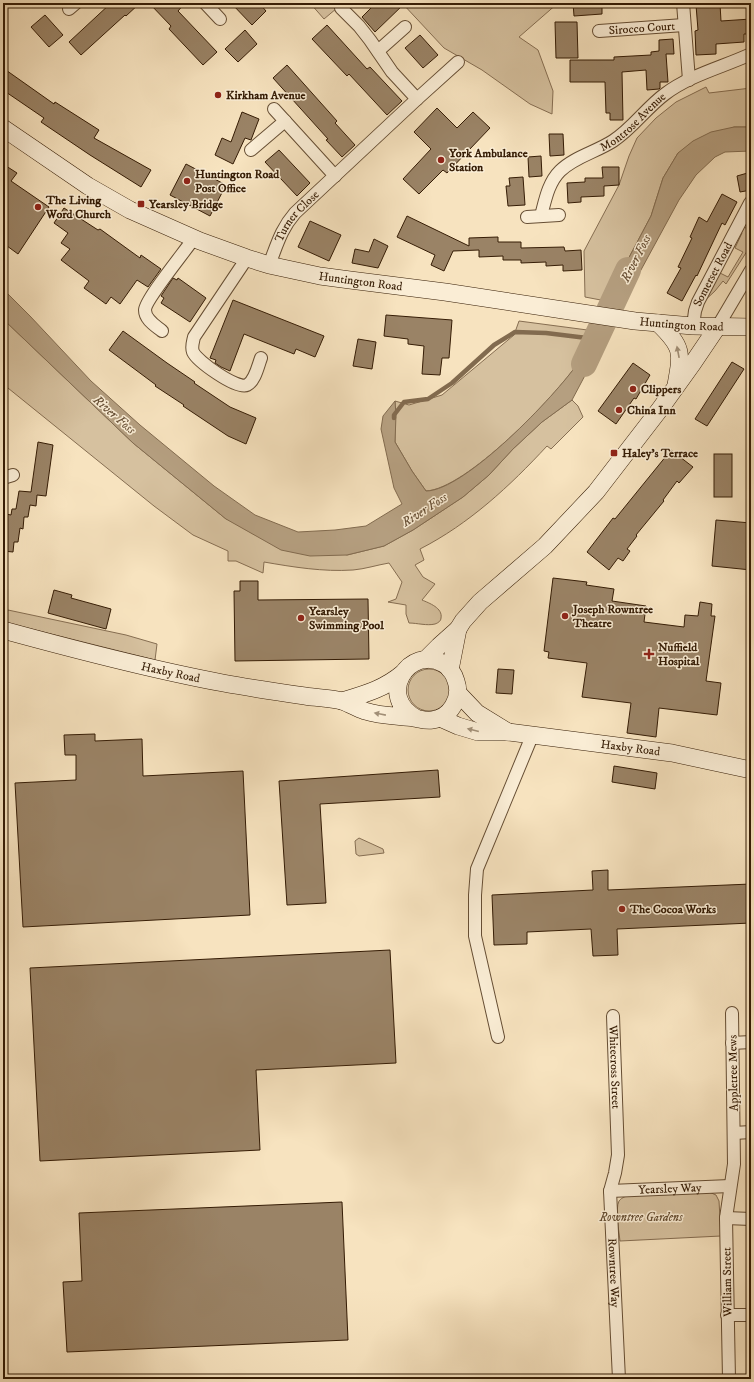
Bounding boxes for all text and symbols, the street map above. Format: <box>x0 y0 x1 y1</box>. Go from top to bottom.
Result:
street label: Sirocco Court <box>608 19 676 38</box>
place label: Kirkham Avenue <box>226 88 305 103</box>
street label: Montrose Avenue <box>597 89 669 155</box>
marker: Kirkham Avenue <box>213 90 223 100</box>
place label: York Ambulance Station <box>448 146 528 175</box>
marker: York Ambulance Station <box>436 155 446 165</box>
place label: Huntington Road Post Office <box>195 167 280 196</box>
marker: Huntington Road Post Office <box>182 176 192 186</box>
street label: Turner Close <box>272 187 322 244</box>
place label: The Living Word Church <box>45 193 112 222</box>
place label: Yearsley Bridge <box>148 197 223 212</box>
marker: Yearsley Bridge <box>136 199 146 209</box>
marker: The Living Word Church <box>33 202 43 212</box>
water label: River Foss <box>617 231 655 286</box>
street label: Somerset Road <box>690 240 736 308</box>
street label: Huntington Road <box>318 269 403 295</box>
street label: Huntington Road <box>639 314 724 335</box>
one-way arrow <box>675 345 681 358</box>
place label: Clippers <box>641 382 681 397</box>
marker: Clippers <box>628 384 638 394</box>
water label: River Foss <box>89 391 140 438</box>
place label: China Inn <box>627 403 677 418</box>
marker: China Inn <box>614 405 624 415</box>
place label: Haley's Terrace <box>622 446 698 461</box>
marker: Haley's Terrace <box>609 448 619 458</box>
water label: River Foss <box>398 489 451 531</box>
place label: Joseph Rowntree Theatre <box>571 602 653 631</box>
place label: Yearsley Swimming Pool <box>308 604 384 633</box>
marker: Joseph Rowntree Theatre <box>560 611 570 621</box>
marker: Yearsley Swimming Pool <box>296 613 306 623</box>
place label: Nuffield Hospital <box>658 640 700 669</box>
marker: Nuffield Hospital <box>643 648 655 660</box>
street label: Haxby Road <box>140 659 201 686</box>
one-way arrow <box>374 710 386 716</box>
one-way arrow <box>467 727 479 733</box>
street label: Haxby Road <box>600 737 661 759</box>
place label: The Cocoa Works <box>629 902 716 917</box>
marker: The Cocoa Works <box>617 904 627 914</box>
street label: Whitecross Street <box>605 1024 623 1109</box>
street label: Appletree Mews <box>725 1035 742 1111</box>
street label: Yearsley Way <box>638 1180 702 1198</box>
park label: Rowntree Gardens <box>598 1210 683 1225</box>
street label: Rowntree Way <box>604 1238 623 1308</box>
street label: William Street <box>719 1247 736 1318</box>

